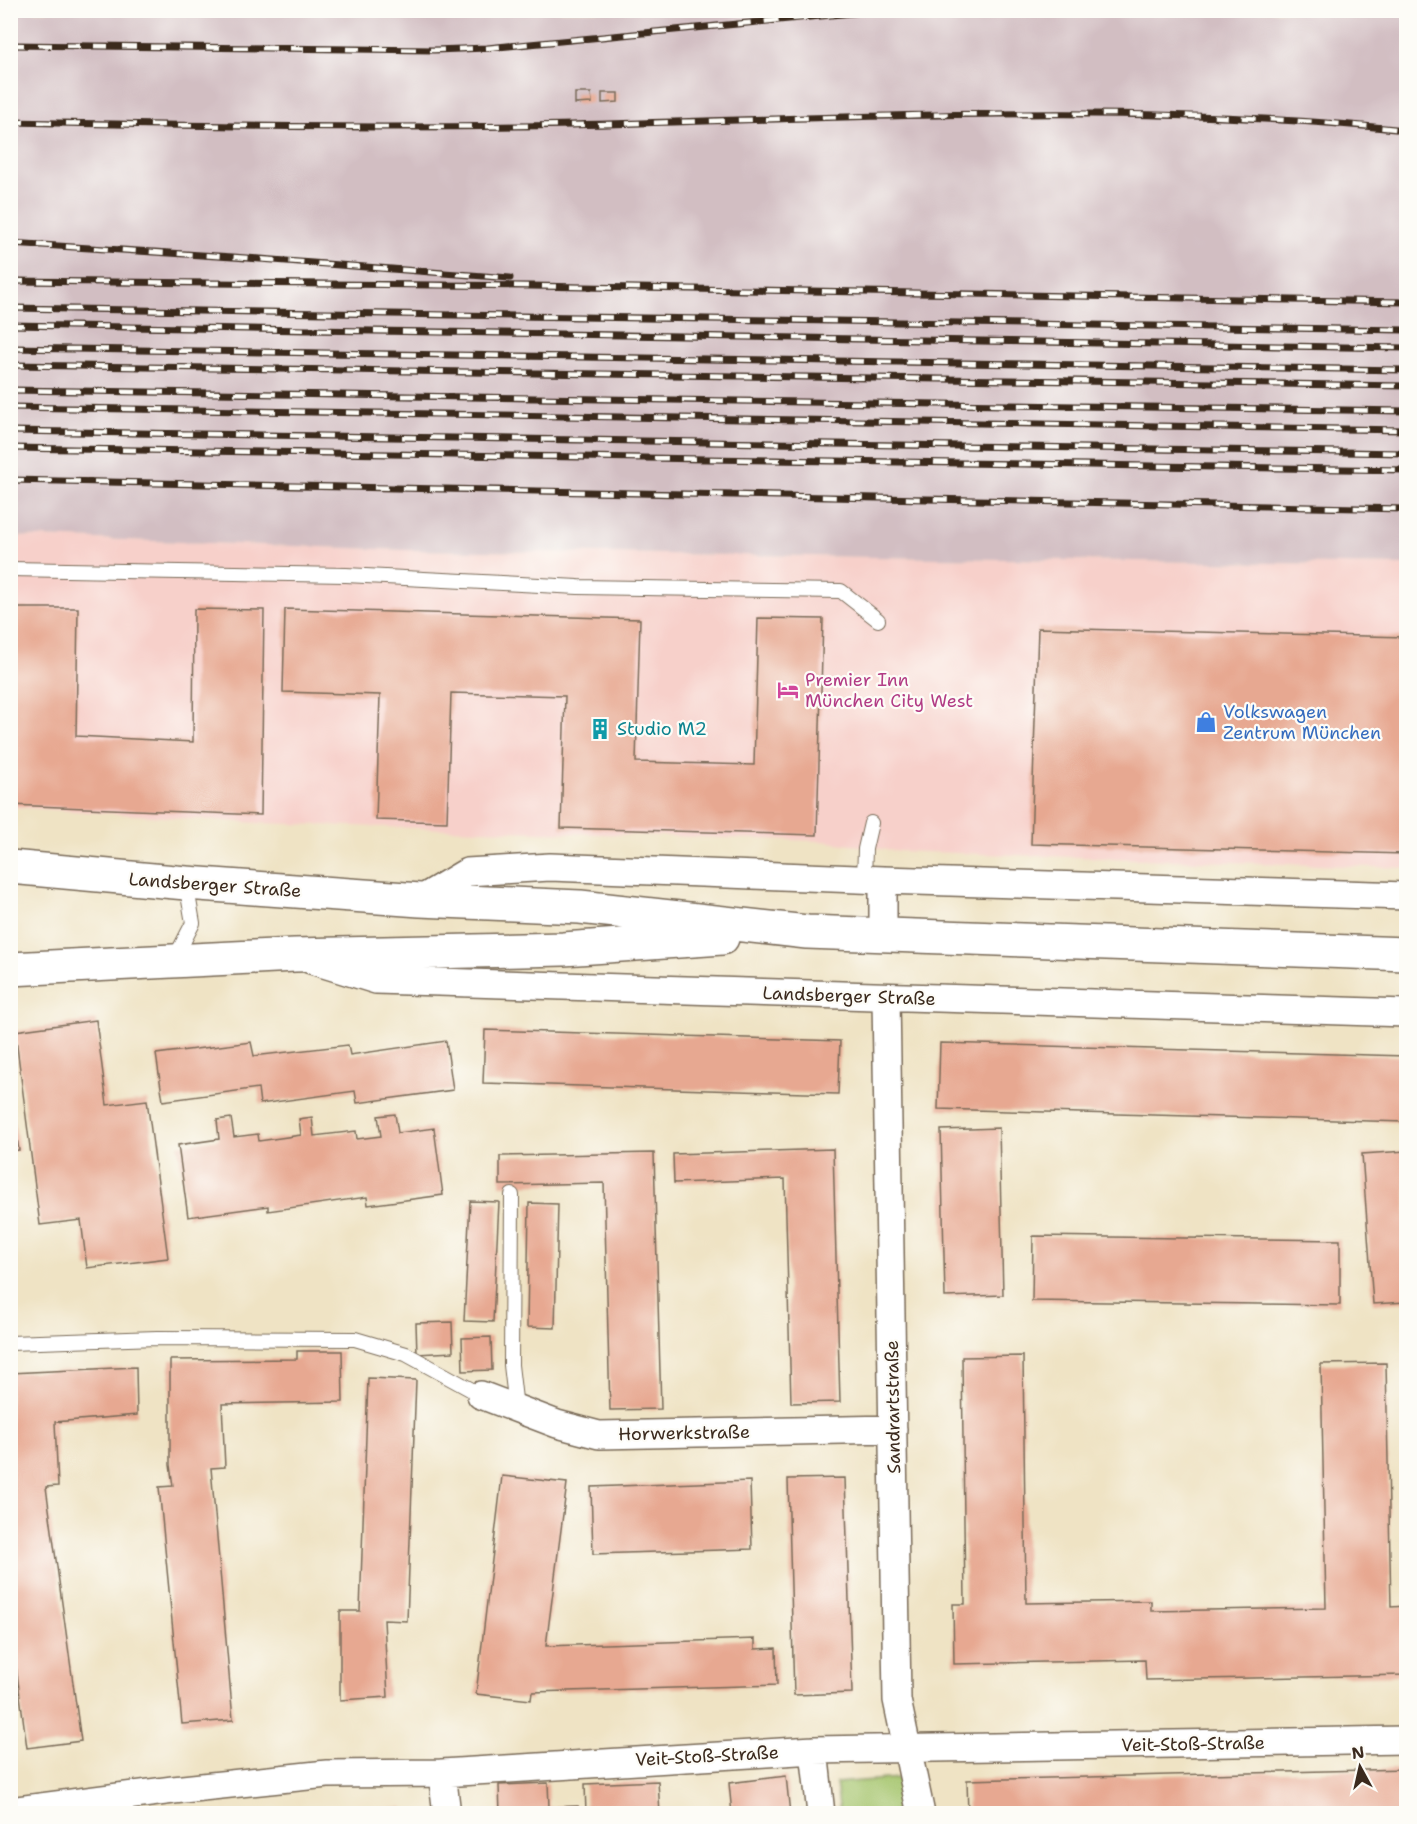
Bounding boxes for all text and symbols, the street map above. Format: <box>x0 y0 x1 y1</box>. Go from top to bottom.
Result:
place label: Premier Inn München City West <box>805 668 973 713</box>
hotel icon: Premier Inn München City West <box>776 678 800 702</box>
place label: Volkswagen Zentrum München <box>1223 700 1381 745</box>
shop icon: Volkswagen Zentrum München <box>1194 710 1218 734</box>
building icon: Studio M2 <box>588 717 612 741</box>
place label: Studio M2 <box>617 717 707 741</box>
street label: Landsberger Straße <box>128 867 302 903</box>
street label: Landsberger Straße <box>762 981 936 1011</box>
street label: Sandrartstraße <box>880 1340 906 1474</box>
street label: Horwerkstraße <box>618 1420 750 1446</box>
street label: Veit-Stoß-Straße <box>1121 1731 1265 1757</box>
north arrow <box>1330 1737 1390 1797</box>
street label: Veit-Stoß-Straße <box>635 1740 779 1772</box>
text: N <box>1350 1741 1366 1764</box>

